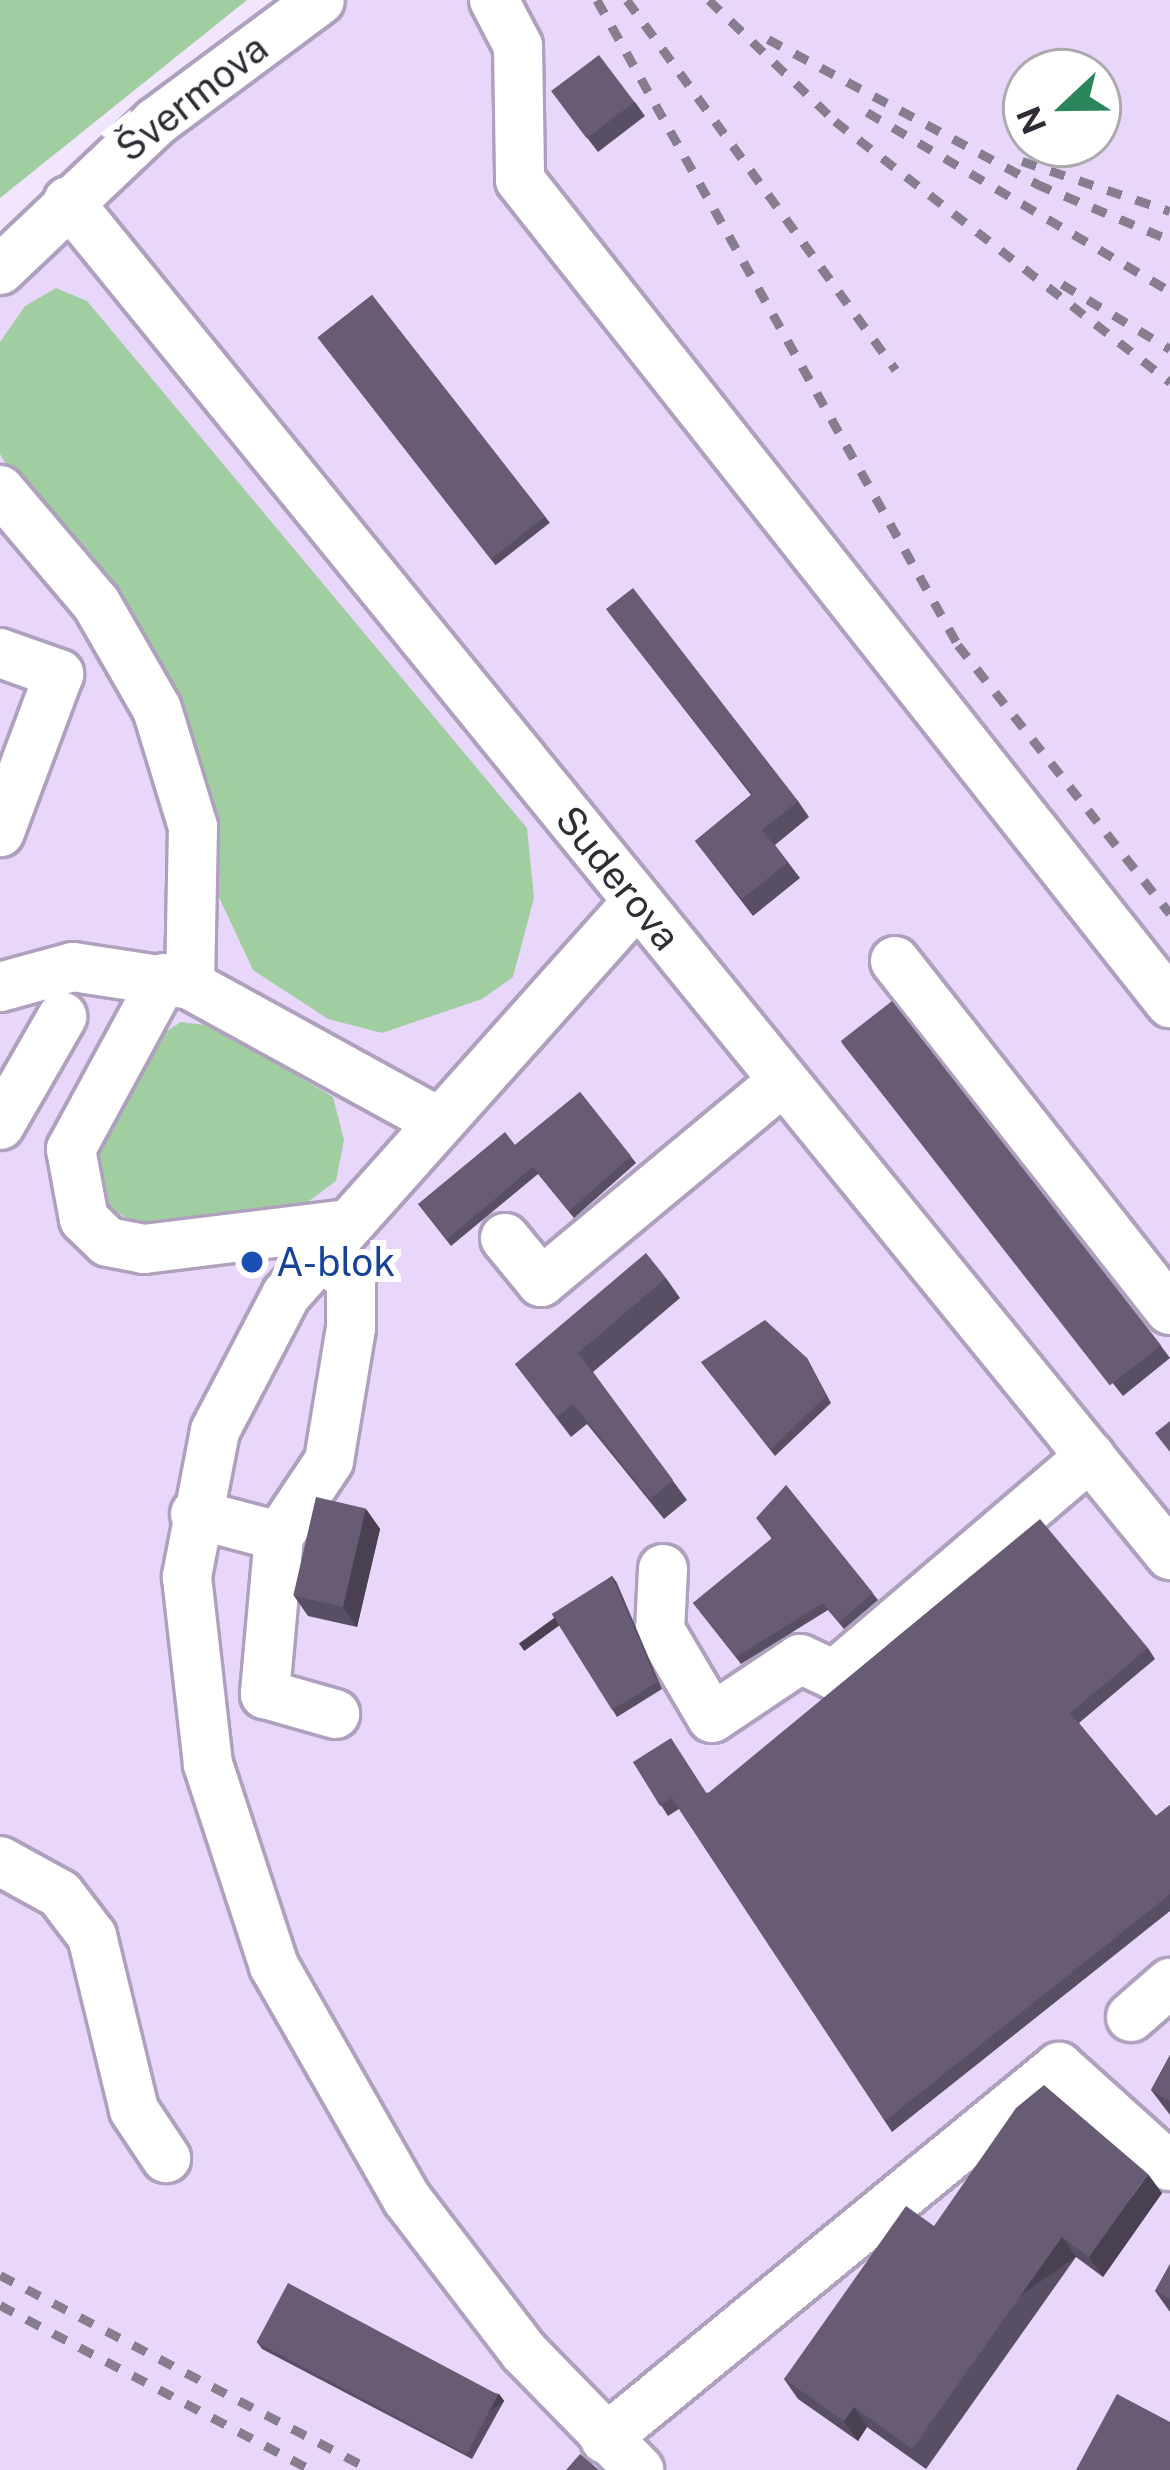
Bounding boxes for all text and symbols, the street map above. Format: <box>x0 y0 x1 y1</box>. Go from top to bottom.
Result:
street label: Švermova <box>107 24 277 172</box>
north arrow <box>1002 48 1122 168</box>
text: N <box>1009 101 1054 139</box>
street label: Suderova <box>546 797 690 959</box>
place label: A-blok <box>276 1239 395 1285</box>
marker: A-blok <box>239 1249 265 1275</box>

